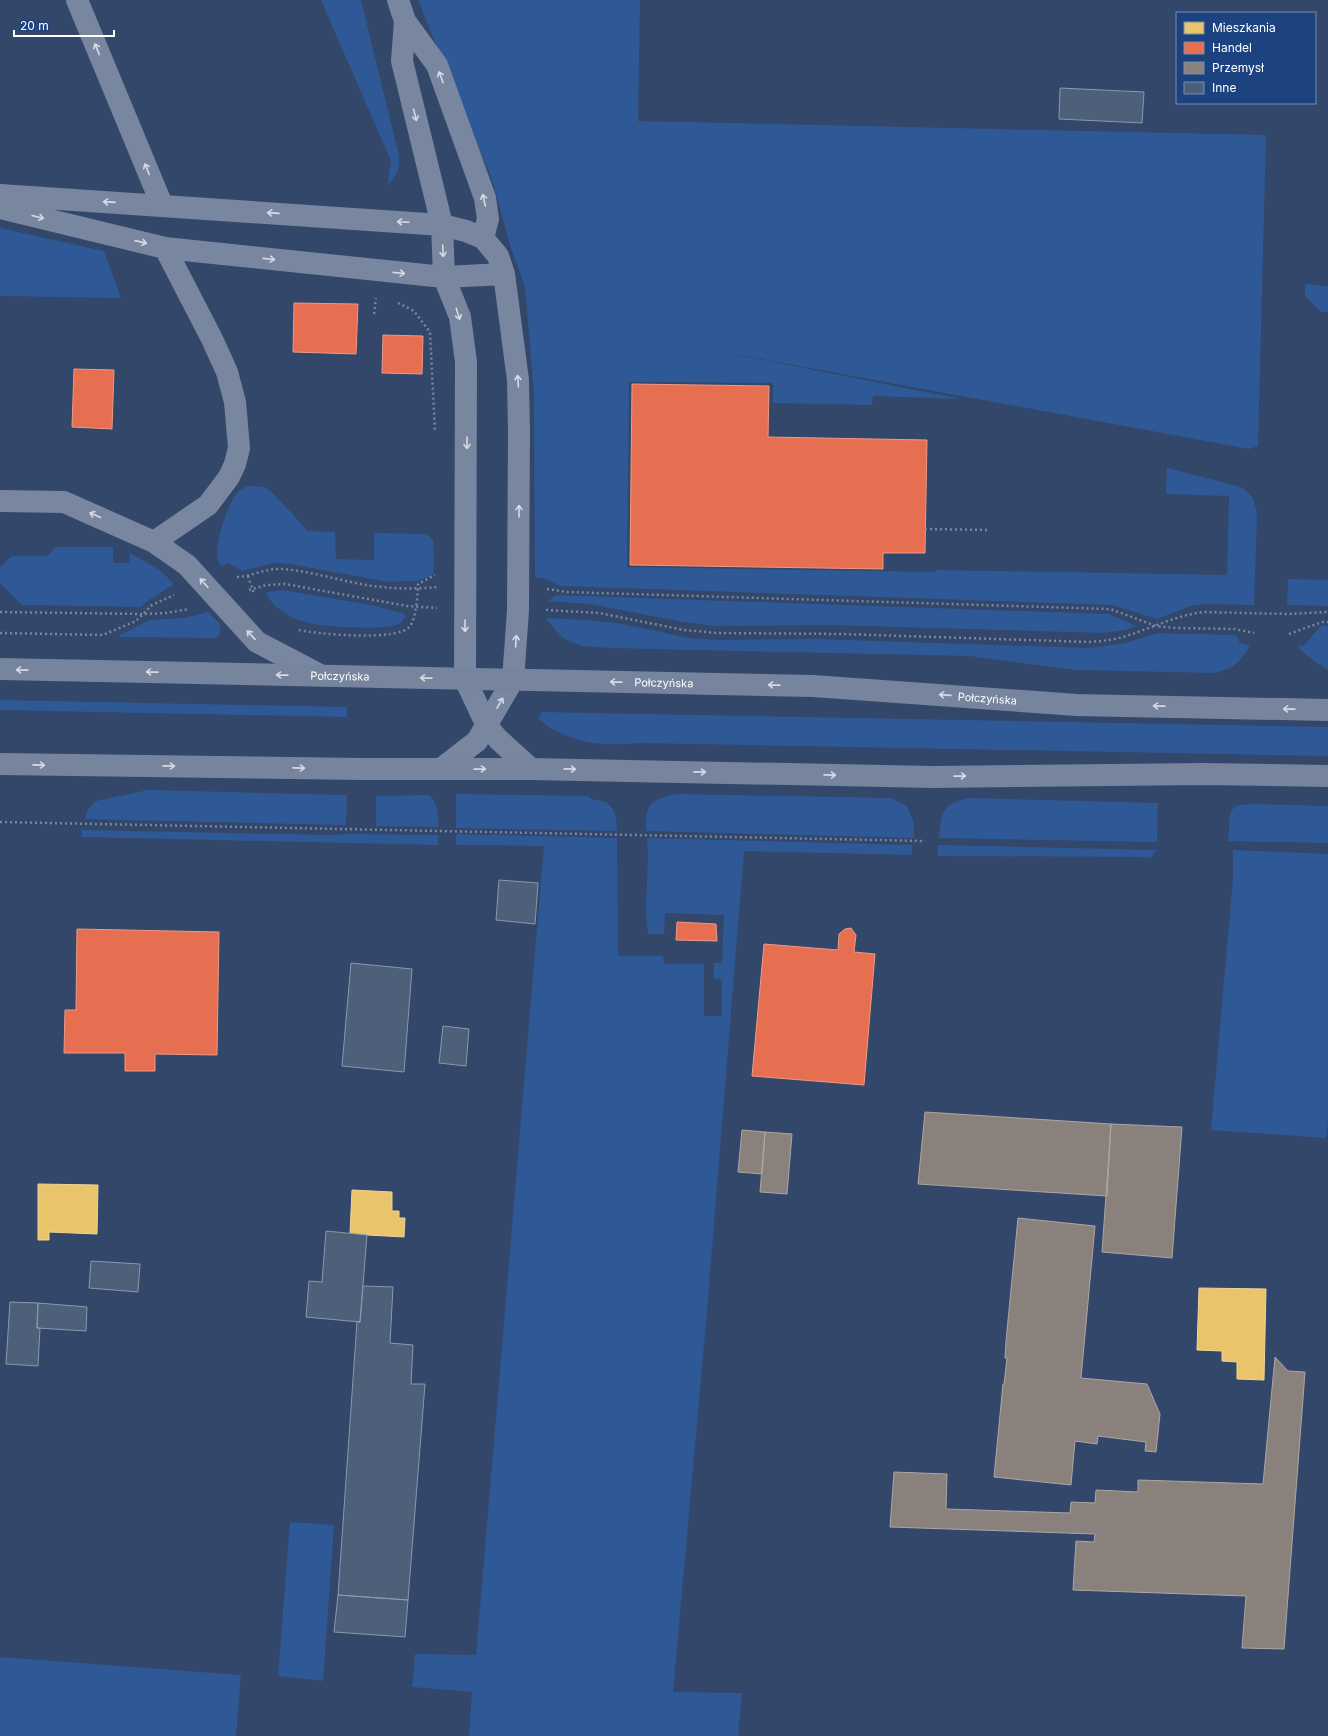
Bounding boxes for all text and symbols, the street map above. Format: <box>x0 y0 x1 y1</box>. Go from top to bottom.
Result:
scale bar <box>14 12 114 38</box>
legend <box>1176 12 1316 104</box>
text: 20 m <box>20 18 49 33</box>
text: Mieszkania <box>1212 20 1276 35</box>
text: Handel <box>1212 40 1252 55</box>
one-way arrow <box>93 43 101 55</box>
text: Przemysł <box>1212 60 1264 75</box>
one-way arrow <box>437 72 445 84</box>
text: Inne <box>1212 80 1236 95</box>
one-way arrow <box>412 108 419 121</box>
one-way arrow <box>142 164 150 176</box>
one-way arrow <box>480 194 488 207</box>
one-way arrow <box>103 198 116 206</box>
one-way arrow <box>267 210 280 217</box>
one-way arrow <box>31 214 44 222</box>
one-way arrow <box>397 219 410 226</box>
one-way arrow <box>134 239 147 247</box>
one-way arrow <box>439 244 447 257</box>
one-way arrow <box>262 255 275 263</box>
one-way arrow <box>392 269 405 276</box>
one-way arrow <box>455 307 462 320</box>
one-way arrow <box>514 375 522 388</box>
one-way arrow <box>463 436 471 449</box>
one-way arrow <box>515 505 523 518</box>
one-way arrow <box>89 511 101 518</box>
one-way arrow <box>199 578 208 588</box>
one-way arrow <box>461 619 469 632</box>
one-way arrow <box>246 630 256 640</box>
one-way arrow <box>512 635 519 648</box>
one-way arrow <box>16 666 29 674</box>
one-way arrow <box>146 668 159 676</box>
street label: Połczyńska <box>310 668 370 684</box>
one-way arrow <box>276 671 289 679</box>
one-way arrow <box>420 674 433 682</box>
street label: Połczyńska <box>634 675 694 690</box>
one-way arrow <box>610 678 623 686</box>
one-way arrow <box>768 681 781 689</box>
street label: Połczyńska <box>957 689 1017 708</box>
one-way arrow <box>939 692 952 699</box>
one-way arrow <box>496 697 504 709</box>
one-way arrow <box>1153 703 1166 710</box>
one-way arrow <box>1283 705 1296 713</box>
one-way arrow <box>32 761 45 768</box>
one-way arrow <box>162 762 175 770</box>
one-way arrow <box>292 764 305 772</box>
one-way arrow <box>473 765 486 773</box>
one-way arrow <box>563 766 576 773</box>
one-way arrow <box>693 768 706 776</box>
one-way arrow <box>823 771 836 779</box>
one-way arrow <box>953 772 966 780</box>

